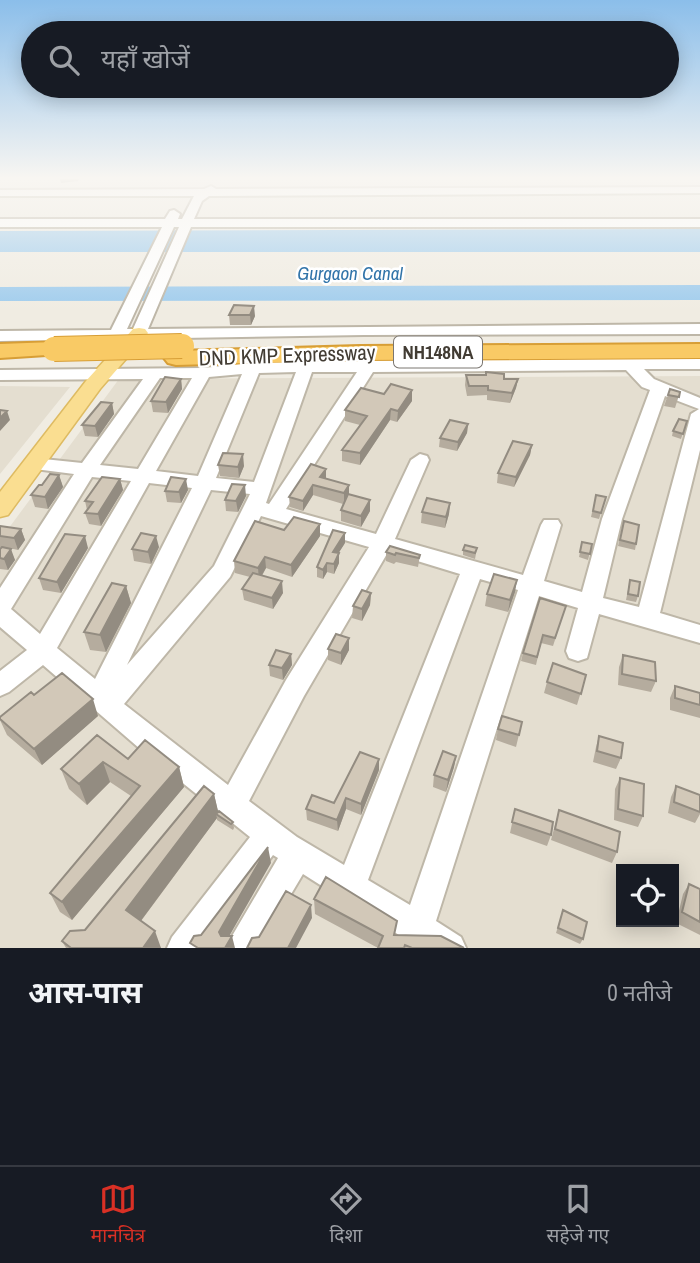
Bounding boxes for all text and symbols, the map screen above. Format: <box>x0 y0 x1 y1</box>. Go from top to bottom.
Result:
search box <box>21 21 679 98</box>
icon: search <box>45 41 83 79</box>
text: यहाँ खोजें <box>101 41 190 76</box>
water label: Gurgaon Canal <box>297 260 403 286</box>
road number: NH148NA <box>394 336 482 368</box>
street label: DND KMP Expressway <box>198 337 376 373</box>
map controls <box>616 864 679 927</box>
button: locate <box>616 864 679 927</box>
text: आस-पास <box>28 972 142 1012</box>
text: 0 नतीजे <box>607 977 672 1008</box>
tab: मानचित्र <box>91 1180 145 1250</box>
tab: दिशा <box>327 1180 365 1250</box>
tab: सहेजे गए <box>547 1180 609 1250</box>

